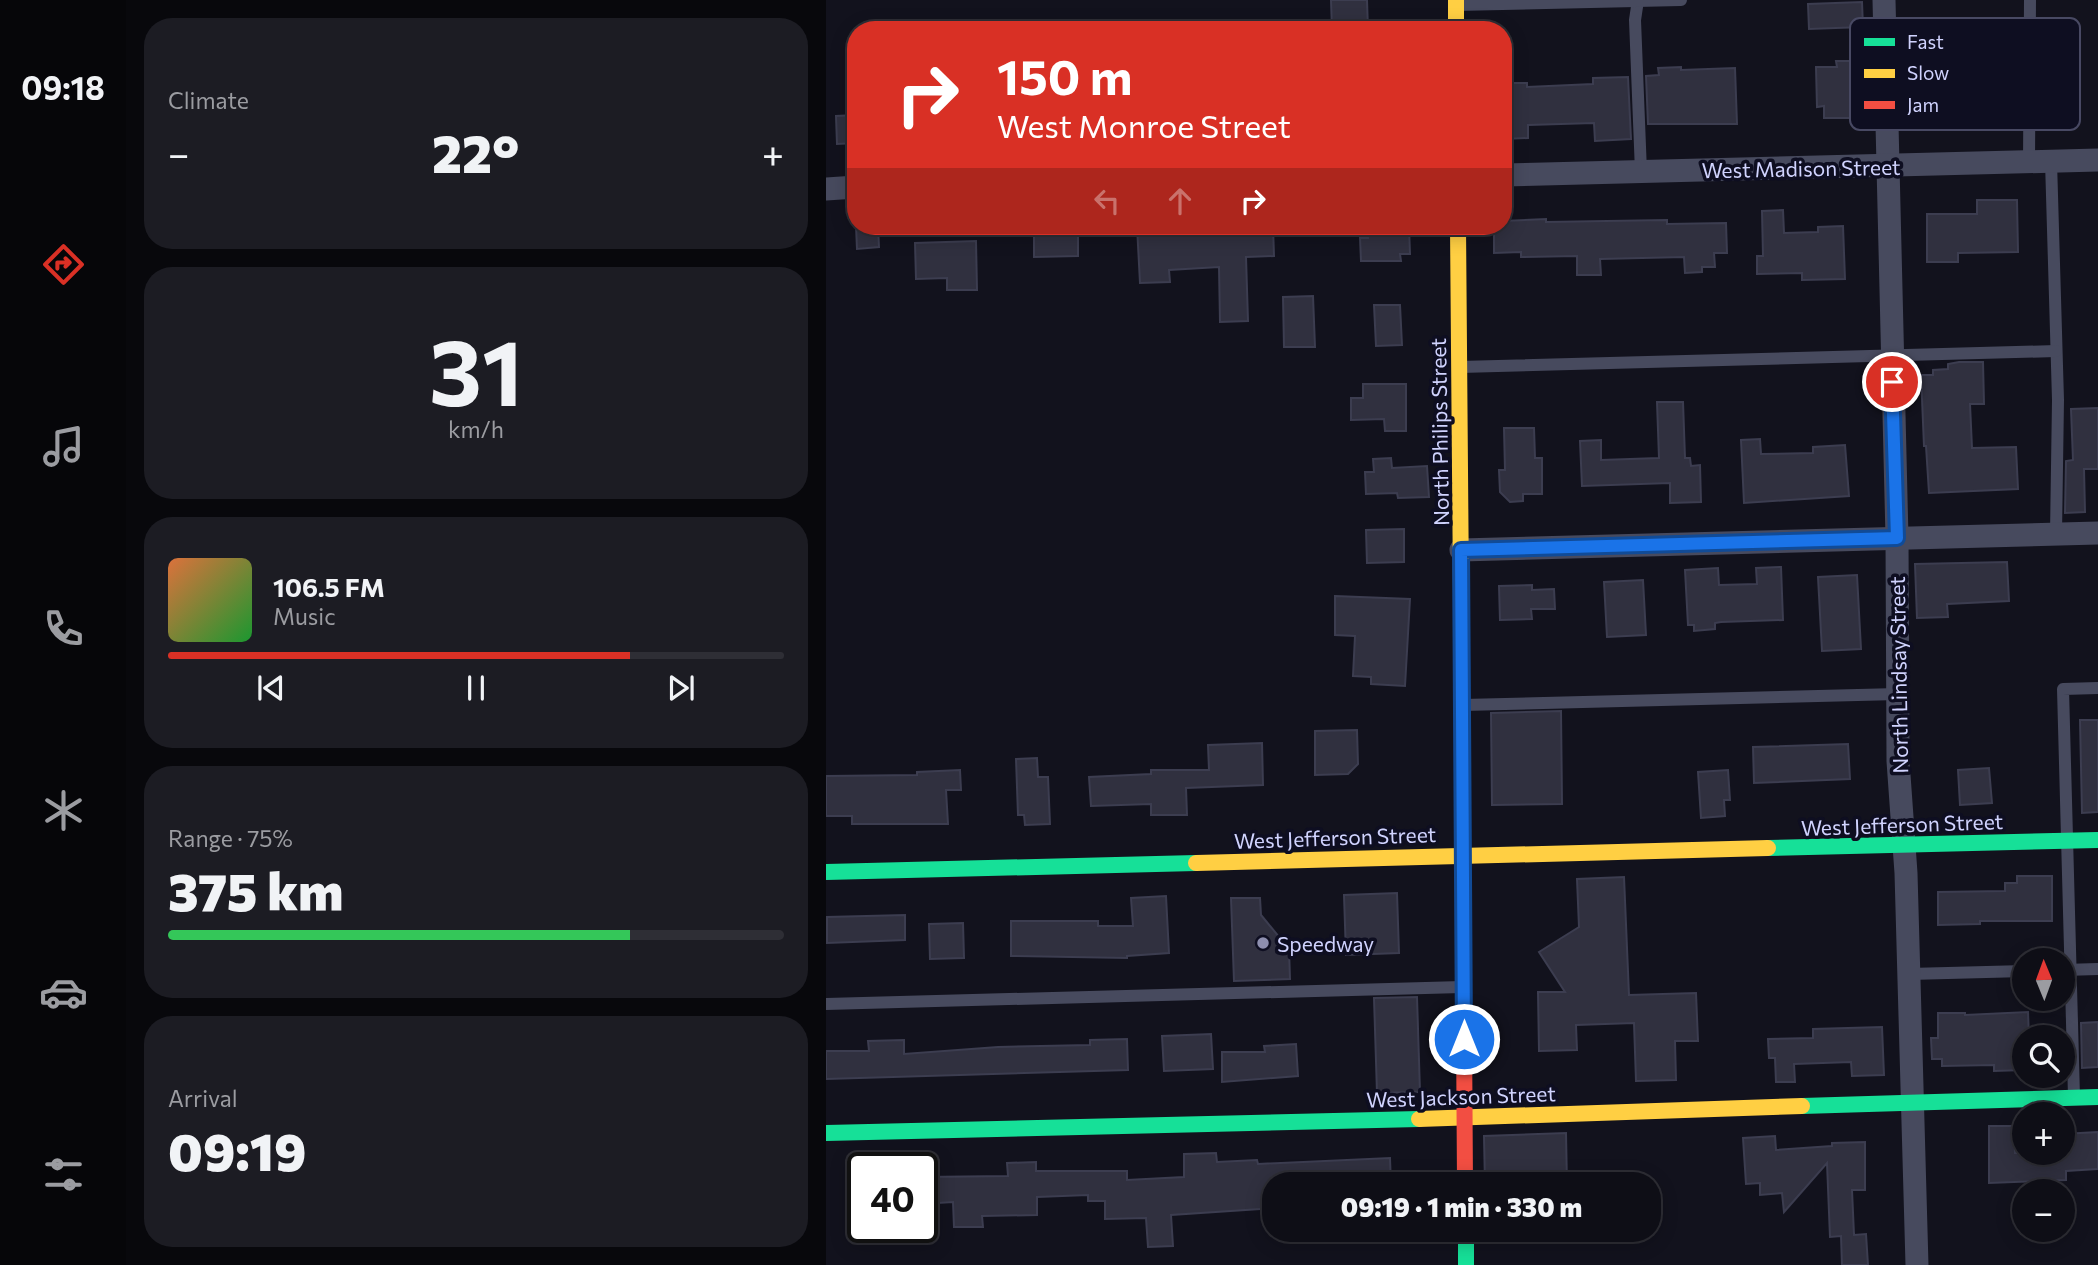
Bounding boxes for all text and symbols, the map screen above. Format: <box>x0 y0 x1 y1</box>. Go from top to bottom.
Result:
legend <box>1850 18 2080 130</box>
text: Fast <box>1907 30 1944 53</box>
text: 150 m <box>997 45 1132 105</box>
icon: right <box>882 49 973 140</box>
text: Slow <box>1907 61 1949 84</box>
text: 09:18 <box>21 67 105 107</box>
text: Climate <box>168 86 249 114</box>
text: Jam <box>1907 93 1939 116</box>
text: West Monroe Street <box>997 105 1291 145</box>
text: 22° <box>432 120 519 184</box>
text: − <box>168 129 190 176</box>
text: + <box>762 129 784 176</box>
street label: West Madison Street <box>1701 154 1901 182</box>
icon: left <box>1088 182 1126 220</box>
icon: ahead <box>1161 182 1199 220</box>
icon: right <box>1234 182 1272 220</box>
icon: directions <box>39 240 88 289</box>
text: 31 <box>429 313 523 425</box>
street label: North Philips Street <box>1425 338 1453 526</box>
pin <box>1862 352 1922 412</box>
icon: arrive <box>1873 363 1911 401</box>
text: km/h <box>448 415 504 443</box>
icon: music <box>39 422 88 471</box>
text: 106.5 FM <box>273 571 385 602</box>
street label: North Lindsay Street <box>1884 576 1912 774</box>
text: Music <box>273 602 336 630</box>
icon: phone <box>39 604 88 653</box>
icon: previous <box>252 669 290 707</box>
icon: pause <box>457 669 495 707</box>
icon: next <box>662 669 700 707</box>
icon: climate <box>39 786 88 835</box>
street label: West Jefferson Street <box>1800 808 2004 840</box>
street label: West Jefferson Street <box>1233 821 1437 853</box>
text: Range · 75% <box>168 824 293 852</box>
text: 375 km <box>168 858 343 922</box>
place label: Speedway <box>1277 931 1374 956</box>
marker: Speedway <box>1255 935 1271 951</box>
north arrow <box>2012 948 2076 1012</box>
map controls <box>2012 948 2075 1242</box>
icon: car <box>39 968 88 1017</box>
position arrow <box>1427 1002 1501 1076</box>
button: search <box>2012 1025 2075 1088</box>
street label: West Jackson Street <box>1366 1080 1556 1112</box>
text: Arrival <box>168 1084 238 1112</box>
button: + <box>2012 1102 2075 1165</box>
text: 09:19 <box>168 1118 306 1182</box>
icon: filters <box>39 1150 88 1199</box>
speed limit sign: 40 <box>847 1152 938 1243</box>
button: − <box>2012 1179 2075 1242</box>
text: 09:19 · 1 min · 330 m <box>1341 1191 1582 1222</box>

